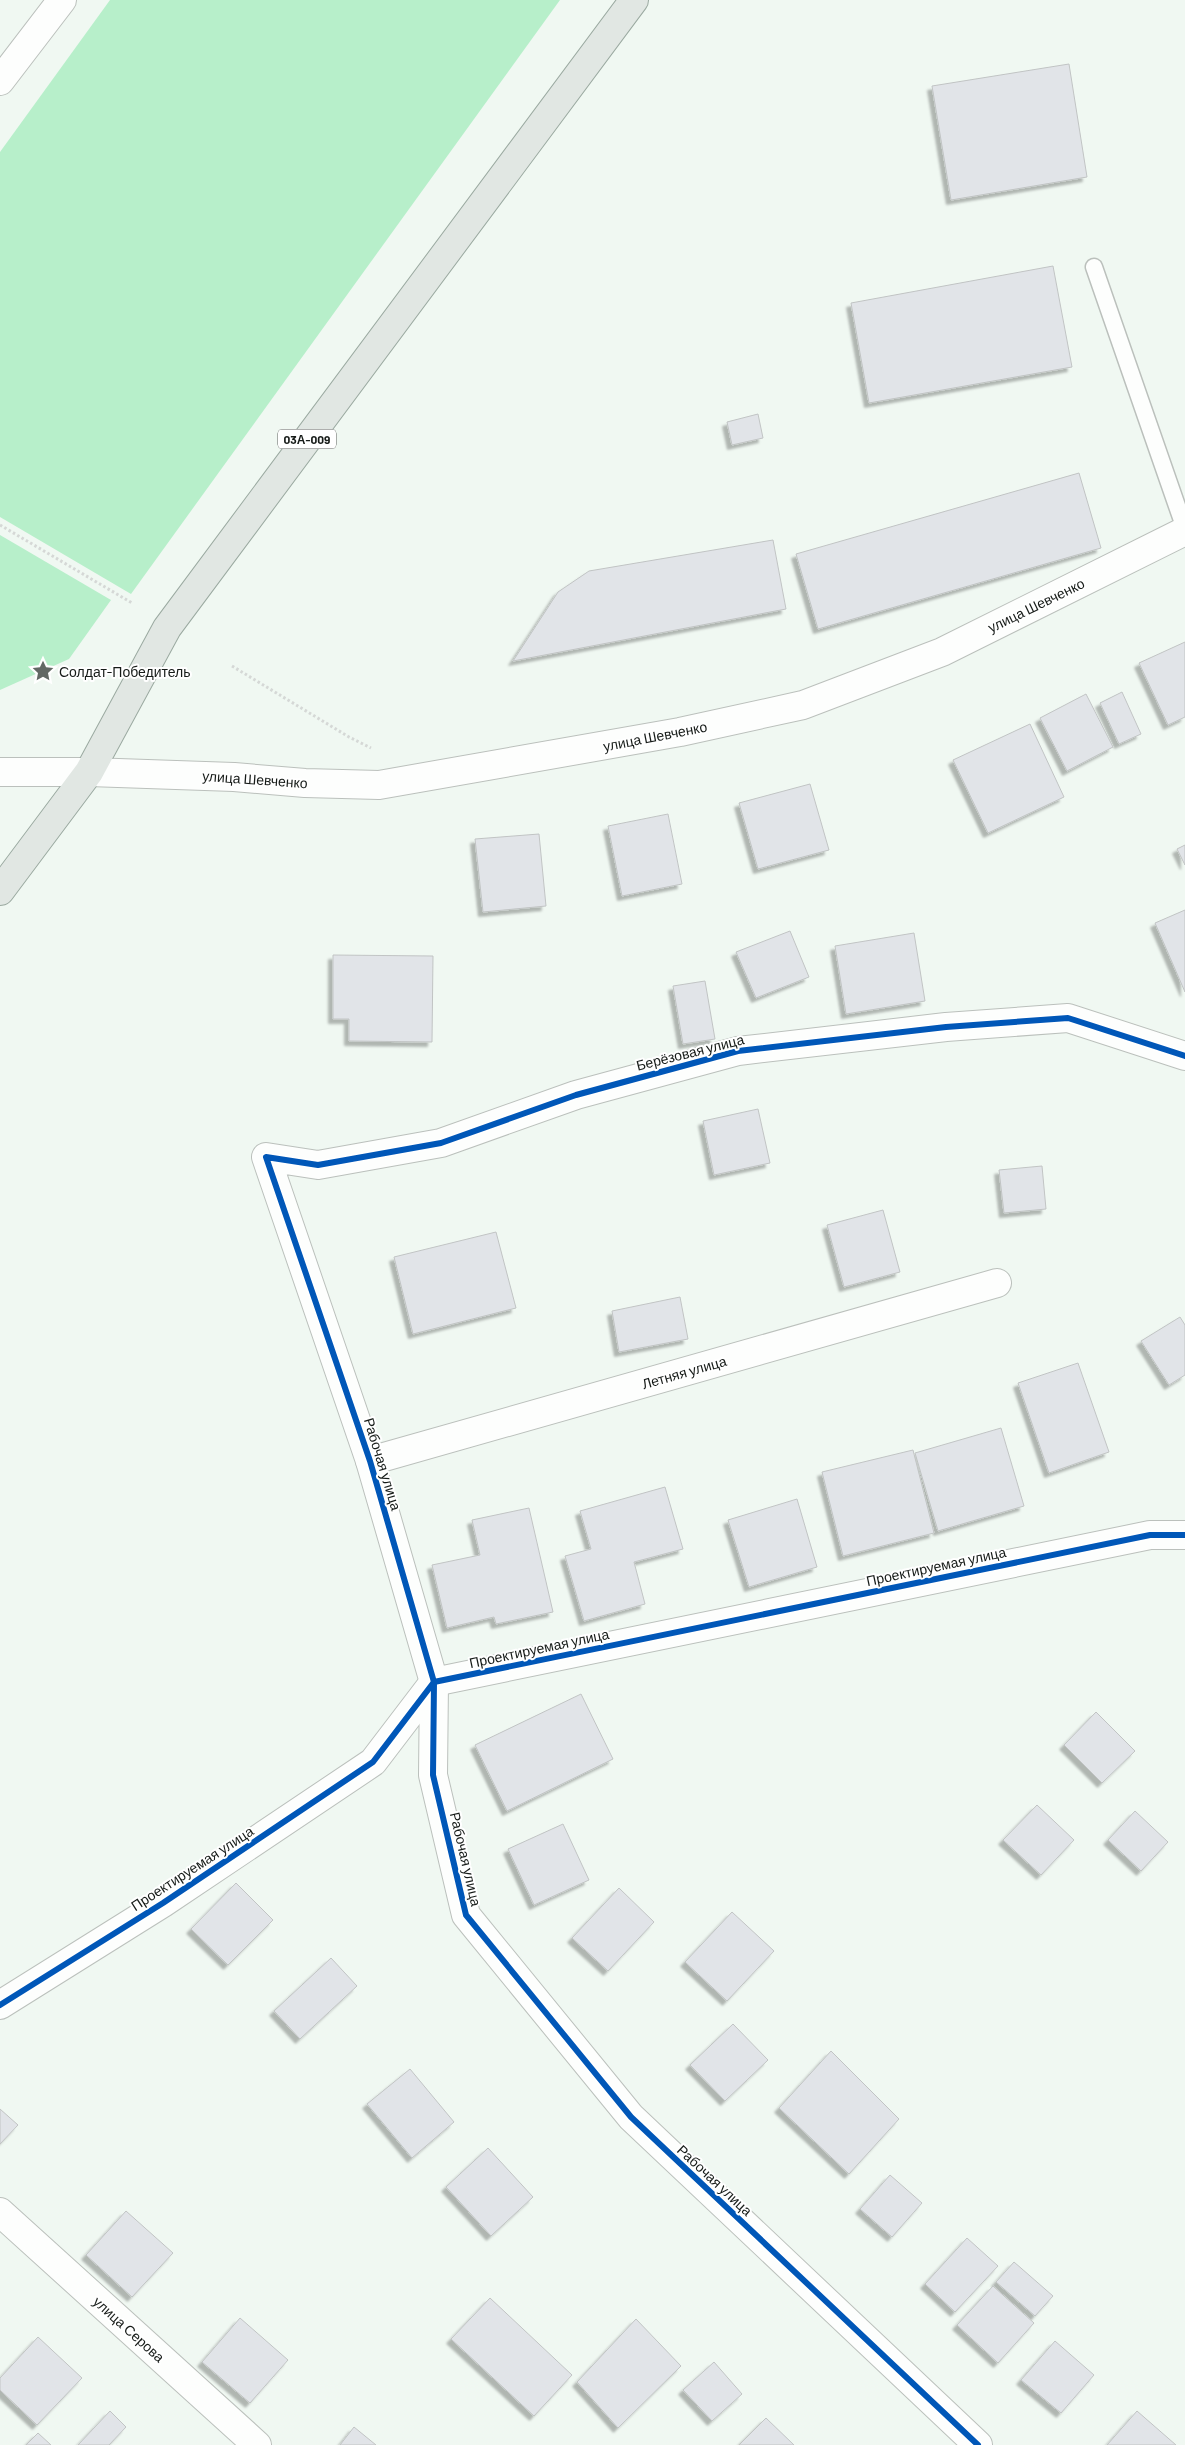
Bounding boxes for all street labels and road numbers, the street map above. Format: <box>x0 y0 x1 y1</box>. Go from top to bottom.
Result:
road number: 03А-009 <box>278 429 336 448</box>
street label: улица Шевченко <box>985 574 1087 636</box>
street label: улица Шевченко <box>602 718 709 754</box>
street label: улица Шевченко <box>202 767 308 791</box>
street label: Берёзовая улица <box>634 1030 746 1074</box>
street label: Летняя улица <box>640 1352 728 1392</box>
street label: Рабочая улица <box>361 1416 405 1513</box>
street label: Проектируемая улица <box>865 1543 1008 1589</box>
street label: Проектируемая улица <box>468 1625 611 1671</box>
street label: Рабочая улица <box>447 1810 485 1908</box>
street label: Проектируемая улица <box>128 1822 257 1914</box>
street label: Рабочая улица <box>674 2141 756 2219</box>
street label: улица Серова <box>90 2293 168 2366</box>

